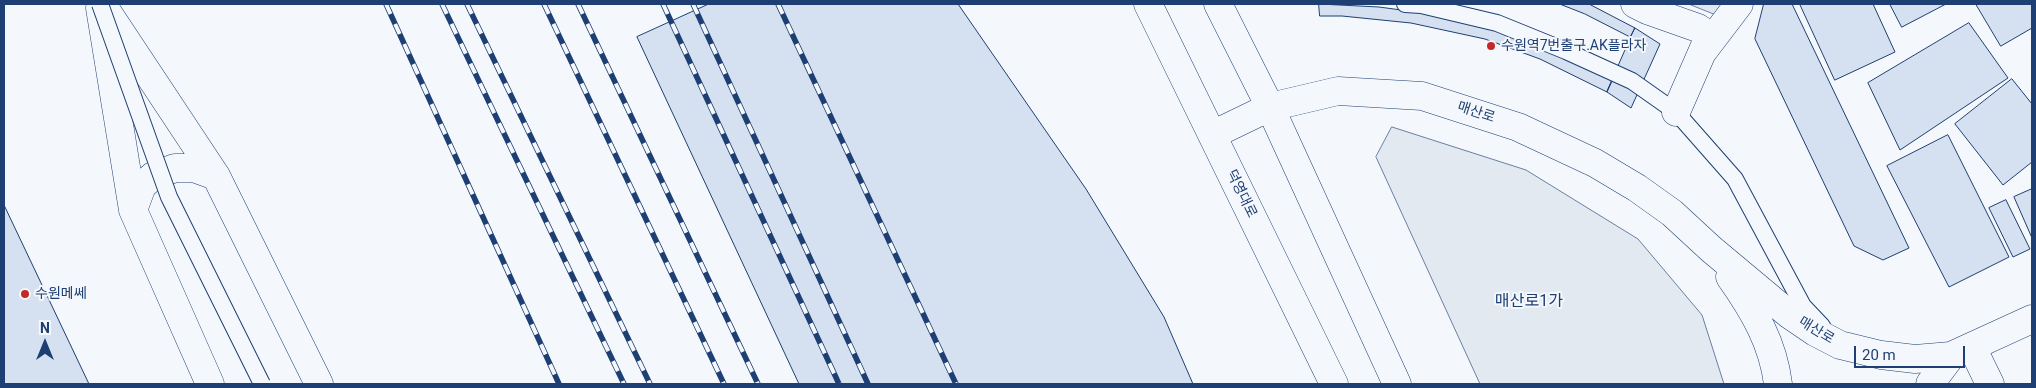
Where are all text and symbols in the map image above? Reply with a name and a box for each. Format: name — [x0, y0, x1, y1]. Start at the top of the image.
place label: 수원역7번출구.AK플라자 — [1501, 38, 1646, 54]
marker: 수원역7번출구.AK플라자 — [1485, 40, 1497, 52]
street label: 매산로 — [1455, 99, 1497, 127]
street label: 덕영대로 — [1222, 167, 1260, 221]
place label: 수원메쎄 — [35, 286, 87, 302]
marker: 수원메쎄 — [19, 288, 31, 300]
district label: 매산로1가 — [1495, 292, 1563, 312]
street label: 매산로 — [1795, 314, 1837, 348]
north arrow — [20, 318, 70, 368]
text: N — [40, 320, 50, 336]
scale bar — [1856, 336, 1967, 368]
text: 20 m — [1862, 346, 1896, 364]

